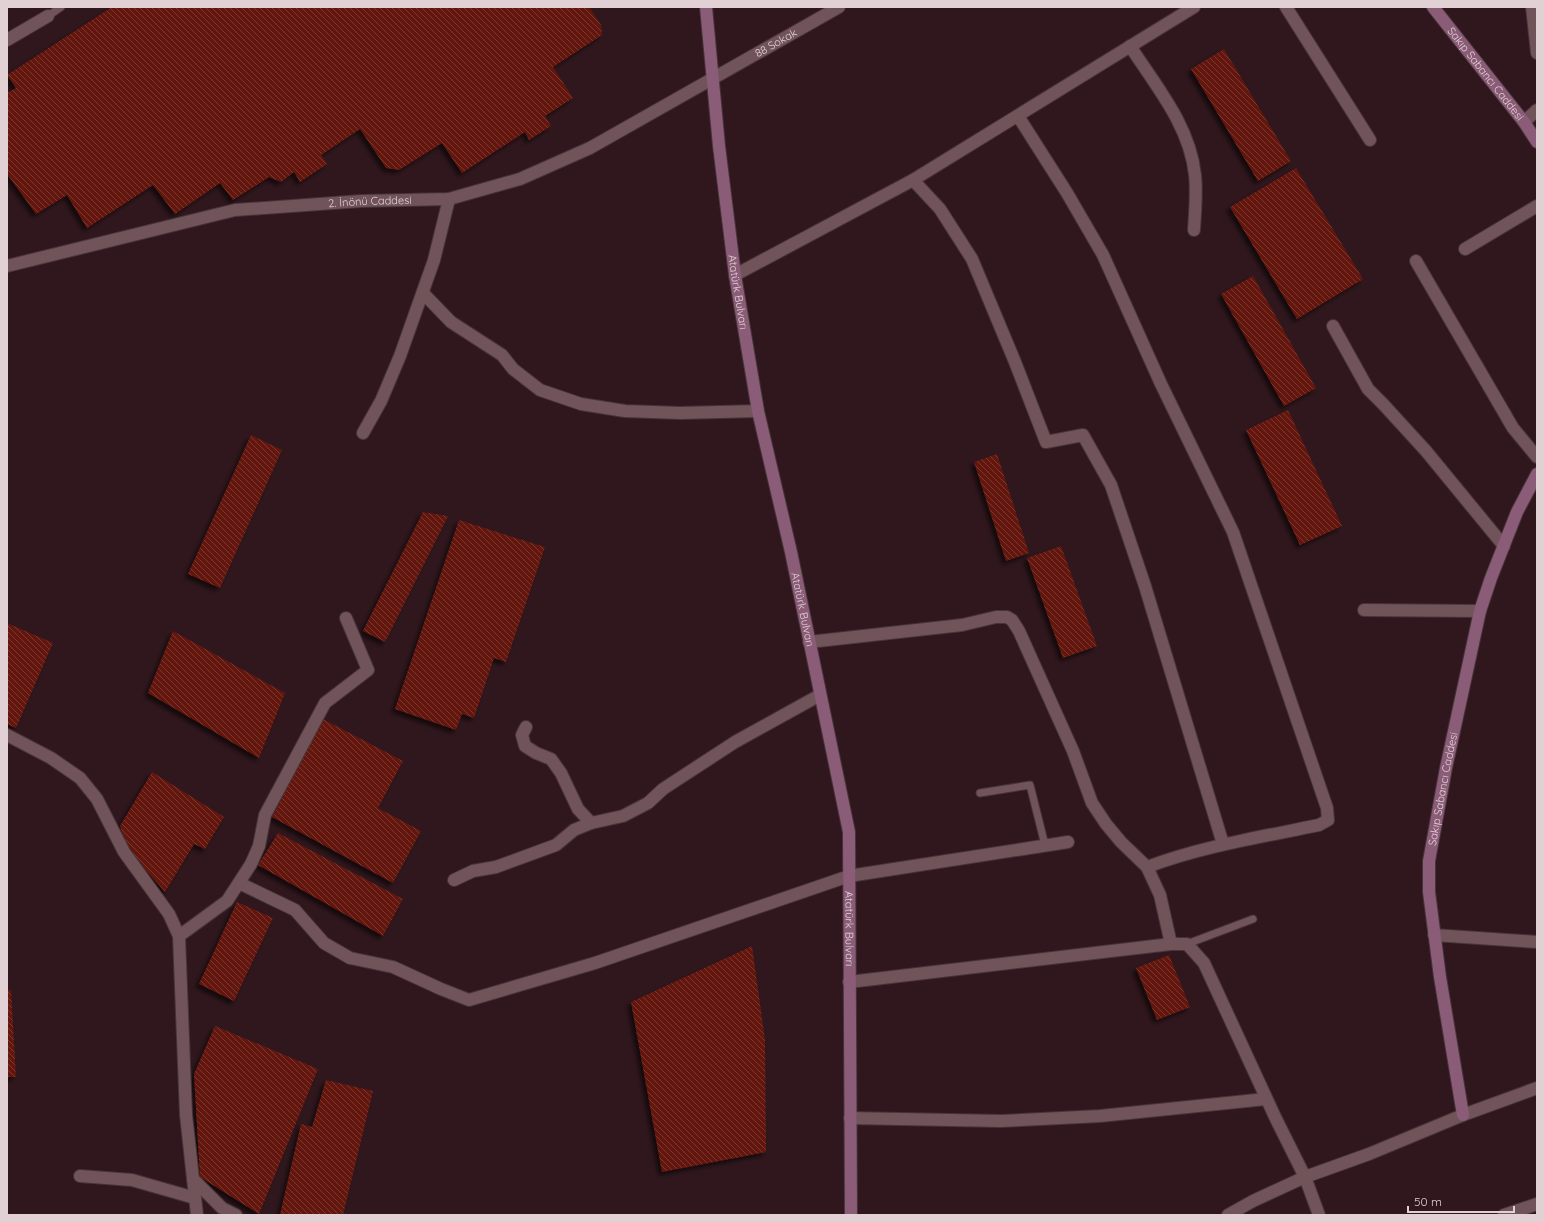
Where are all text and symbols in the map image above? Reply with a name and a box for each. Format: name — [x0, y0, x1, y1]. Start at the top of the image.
street label: Sakıp Sabancı Caddesi — [1444, 24, 1527, 123]
street label: 88 Sokak — [752, 25, 799, 60]
street label: 2. İnönü Caddesi — [328, 193, 412, 210]
street label: Atatürk Bulvarı — [726, 254, 751, 331]
street label: Atatürk Bulvarı — [788, 571, 817, 648]
street label: Sakıp Sabancı Caddesi — [1425, 731, 1461, 847]
street label: Atatürk Bulvarı — [842, 891, 857, 966]
scale bar — [1408, 1188, 1514, 1214]
text: 50 m — [1414, 1194, 1442, 1209]

